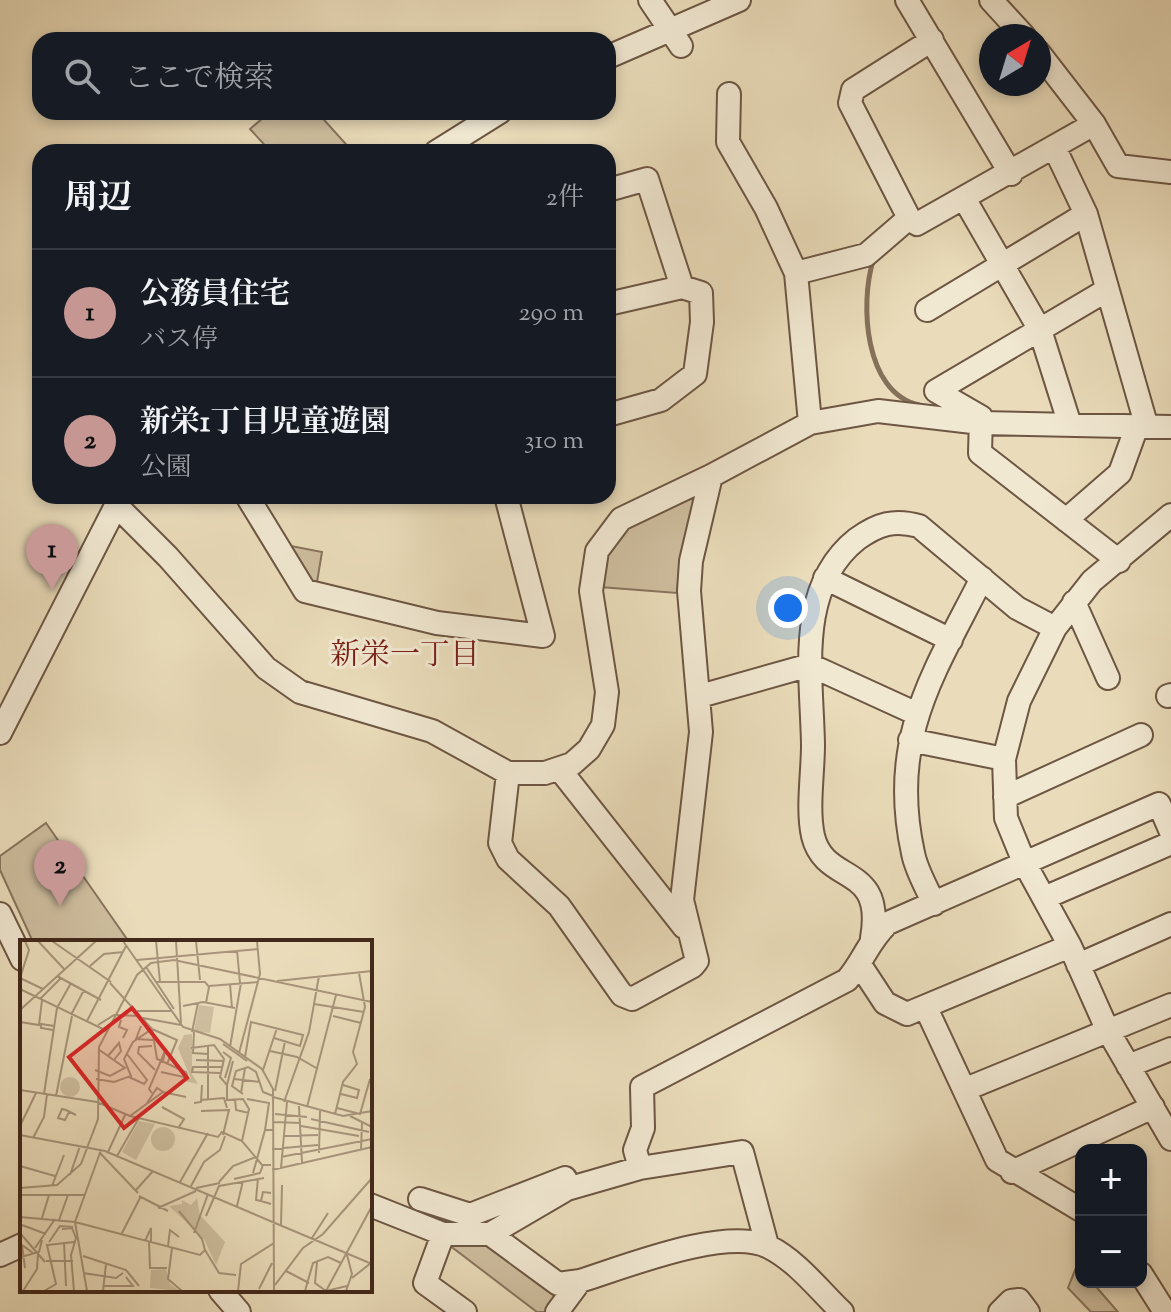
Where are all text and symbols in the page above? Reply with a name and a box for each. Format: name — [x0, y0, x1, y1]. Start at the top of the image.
north arrow — [979, 24, 1051, 96]
search box — [32, 32, 616, 120]
icon: search — [60, 54, 104, 98]
text: ここで検索 — [124, 58, 274, 101]
text: 周辺 — [64, 175, 132, 224]
text: 2件 — [546, 180, 584, 217]
text: 公務員住宅 — [140, 274, 290, 317]
text: 1 — [86, 295, 94, 332]
text: 290 m — [518, 295, 584, 332]
text: バス停 — [140, 322, 218, 359]
text: 新栄1丁目児童遊園 — [140, 402, 390, 445]
text: 2 — [84, 423, 96, 460]
text: 310 m — [524, 423, 584, 460]
text: 公園 — [140, 450, 192, 487]
pin: 1 — [26, 524, 78, 590]
your location — [768, 588, 808, 628]
district label: 新栄一丁目 — [330, 635, 480, 678]
pin: 2 — [34, 840, 86, 906]
inset map — [20, 940, 372, 1292]
map controls — [1075, 1144, 1147, 1288]
button: + — [1075, 1144, 1147, 1216]
button: − — [1075, 1216, 1147, 1288]

